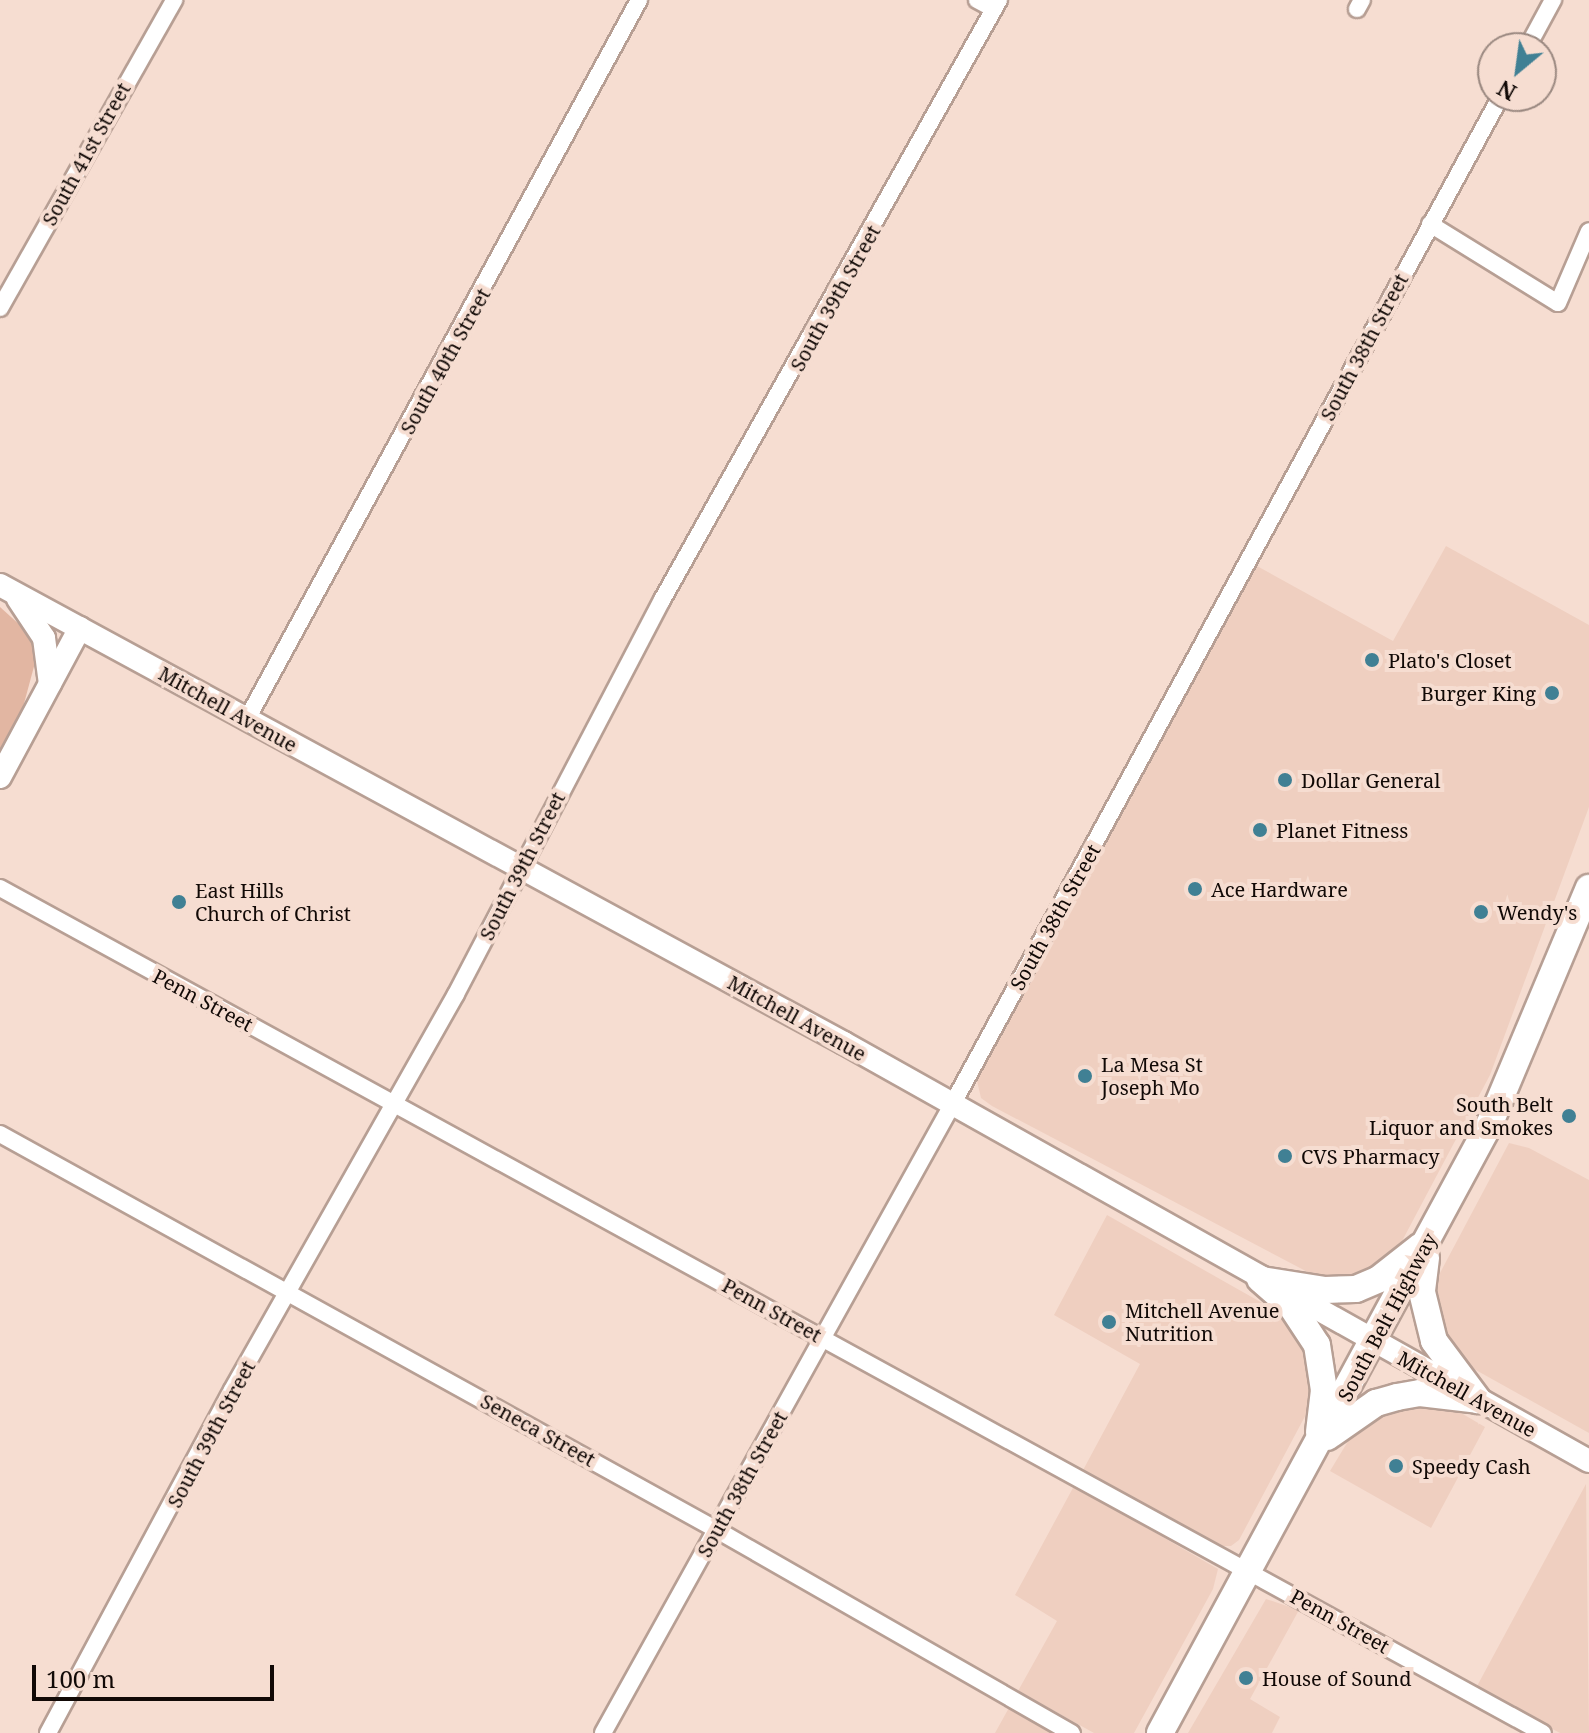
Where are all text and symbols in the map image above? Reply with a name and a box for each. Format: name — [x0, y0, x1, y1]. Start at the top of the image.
north arrow — [1477, 32, 1557, 112]
text: N — [1491, 74, 1521, 109]
street label: South 41st Street — [37, 78, 135, 230]
street label: South 39th Street — [785, 221, 885, 375]
street label: South 38th Street — [1315, 269, 1413, 425]
street label: South 40th Street — [395, 284, 495, 438]
place label: Plato's Closet — [1388, 648, 1512, 672]
marker: Plato's Closet — [1363, 651, 1381, 669]
street label: Mitchell Avenue — [155, 661, 301, 757]
place label: Burger King — [1421, 681, 1536, 705]
marker: Burger King — [1543, 684, 1561, 702]
place label: Dollar General — [1301, 768, 1440, 792]
marker: Dollar General — [1276, 771, 1294, 789]
street label: South 39th Street — [474, 788, 570, 944]
place label: Planet Fitness — [1276, 818, 1408, 842]
marker: Planet Fitness — [1251, 821, 1269, 839]
street label: South 38th Street — [1005, 840, 1105, 994]
place label: Ace Hardware — [1211, 877, 1348, 901]
place label: East Hills Church of Christ — [195, 878, 351, 925]
marker: Ace Hardware — [1186, 880, 1204, 898]
marker: East Hills Church of Christ — [170, 893, 188, 911]
place label: Wendy's — [1497, 900, 1577, 924]
marker: Wendy's — [1472, 903, 1490, 921]
street label: Penn Street — [149, 964, 257, 1036]
street label: Mitchell Avenue — [724, 970, 870, 1066]
place label: La Mesa St Joseph Mo — [1101, 1052, 1203, 1099]
marker: La Mesa St Joseph Mo — [1076, 1067, 1094, 1085]
place label: South Belt Liquor and Smokes — [1369, 1092, 1553, 1139]
marker: South Belt Liquor and Smokes — [1560, 1107, 1578, 1125]
place label: CVS Pharmacy — [1301, 1144, 1440, 1168]
marker: CVS Pharmacy — [1276, 1147, 1294, 1165]
street label: South Belt Highway — [1332, 1229, 1442, 1405]
street label: Penn Street — [718, 1273, 826, 1347]
place label: Mitchell Avenue Nutrition — [1125, 1298, 1280, 1345]
marker: Mitchell Avenue Nutrition — [1100, 1313, 1118, 1331]
street label: Mitchell Avenue — [1394, 1346, 1540, 1442]
street label: South 39th Street — [162, 1356, 260, 1512]
street label: Seneca Street — [477, 1389, 599, 1471]
street label: South 38th Street — [692, 1407, 792, 1561]
place label: Speedy Cash — [1412, 1454, 1531, 1478]
marker: Speedy Cash — [1387, 1457, 1405, 1475]
street label: Penn Street — [1286, 1584, 1394, 1658]
scale bar — [36, 1649, 278, 1699]
text: 100 m — [46, 1662, 115, 1695]
place label: House of Sound — [1262, 1666, 1411, 1690]
marker: House of Sound — [1237, 1669, 1255, 1687]

